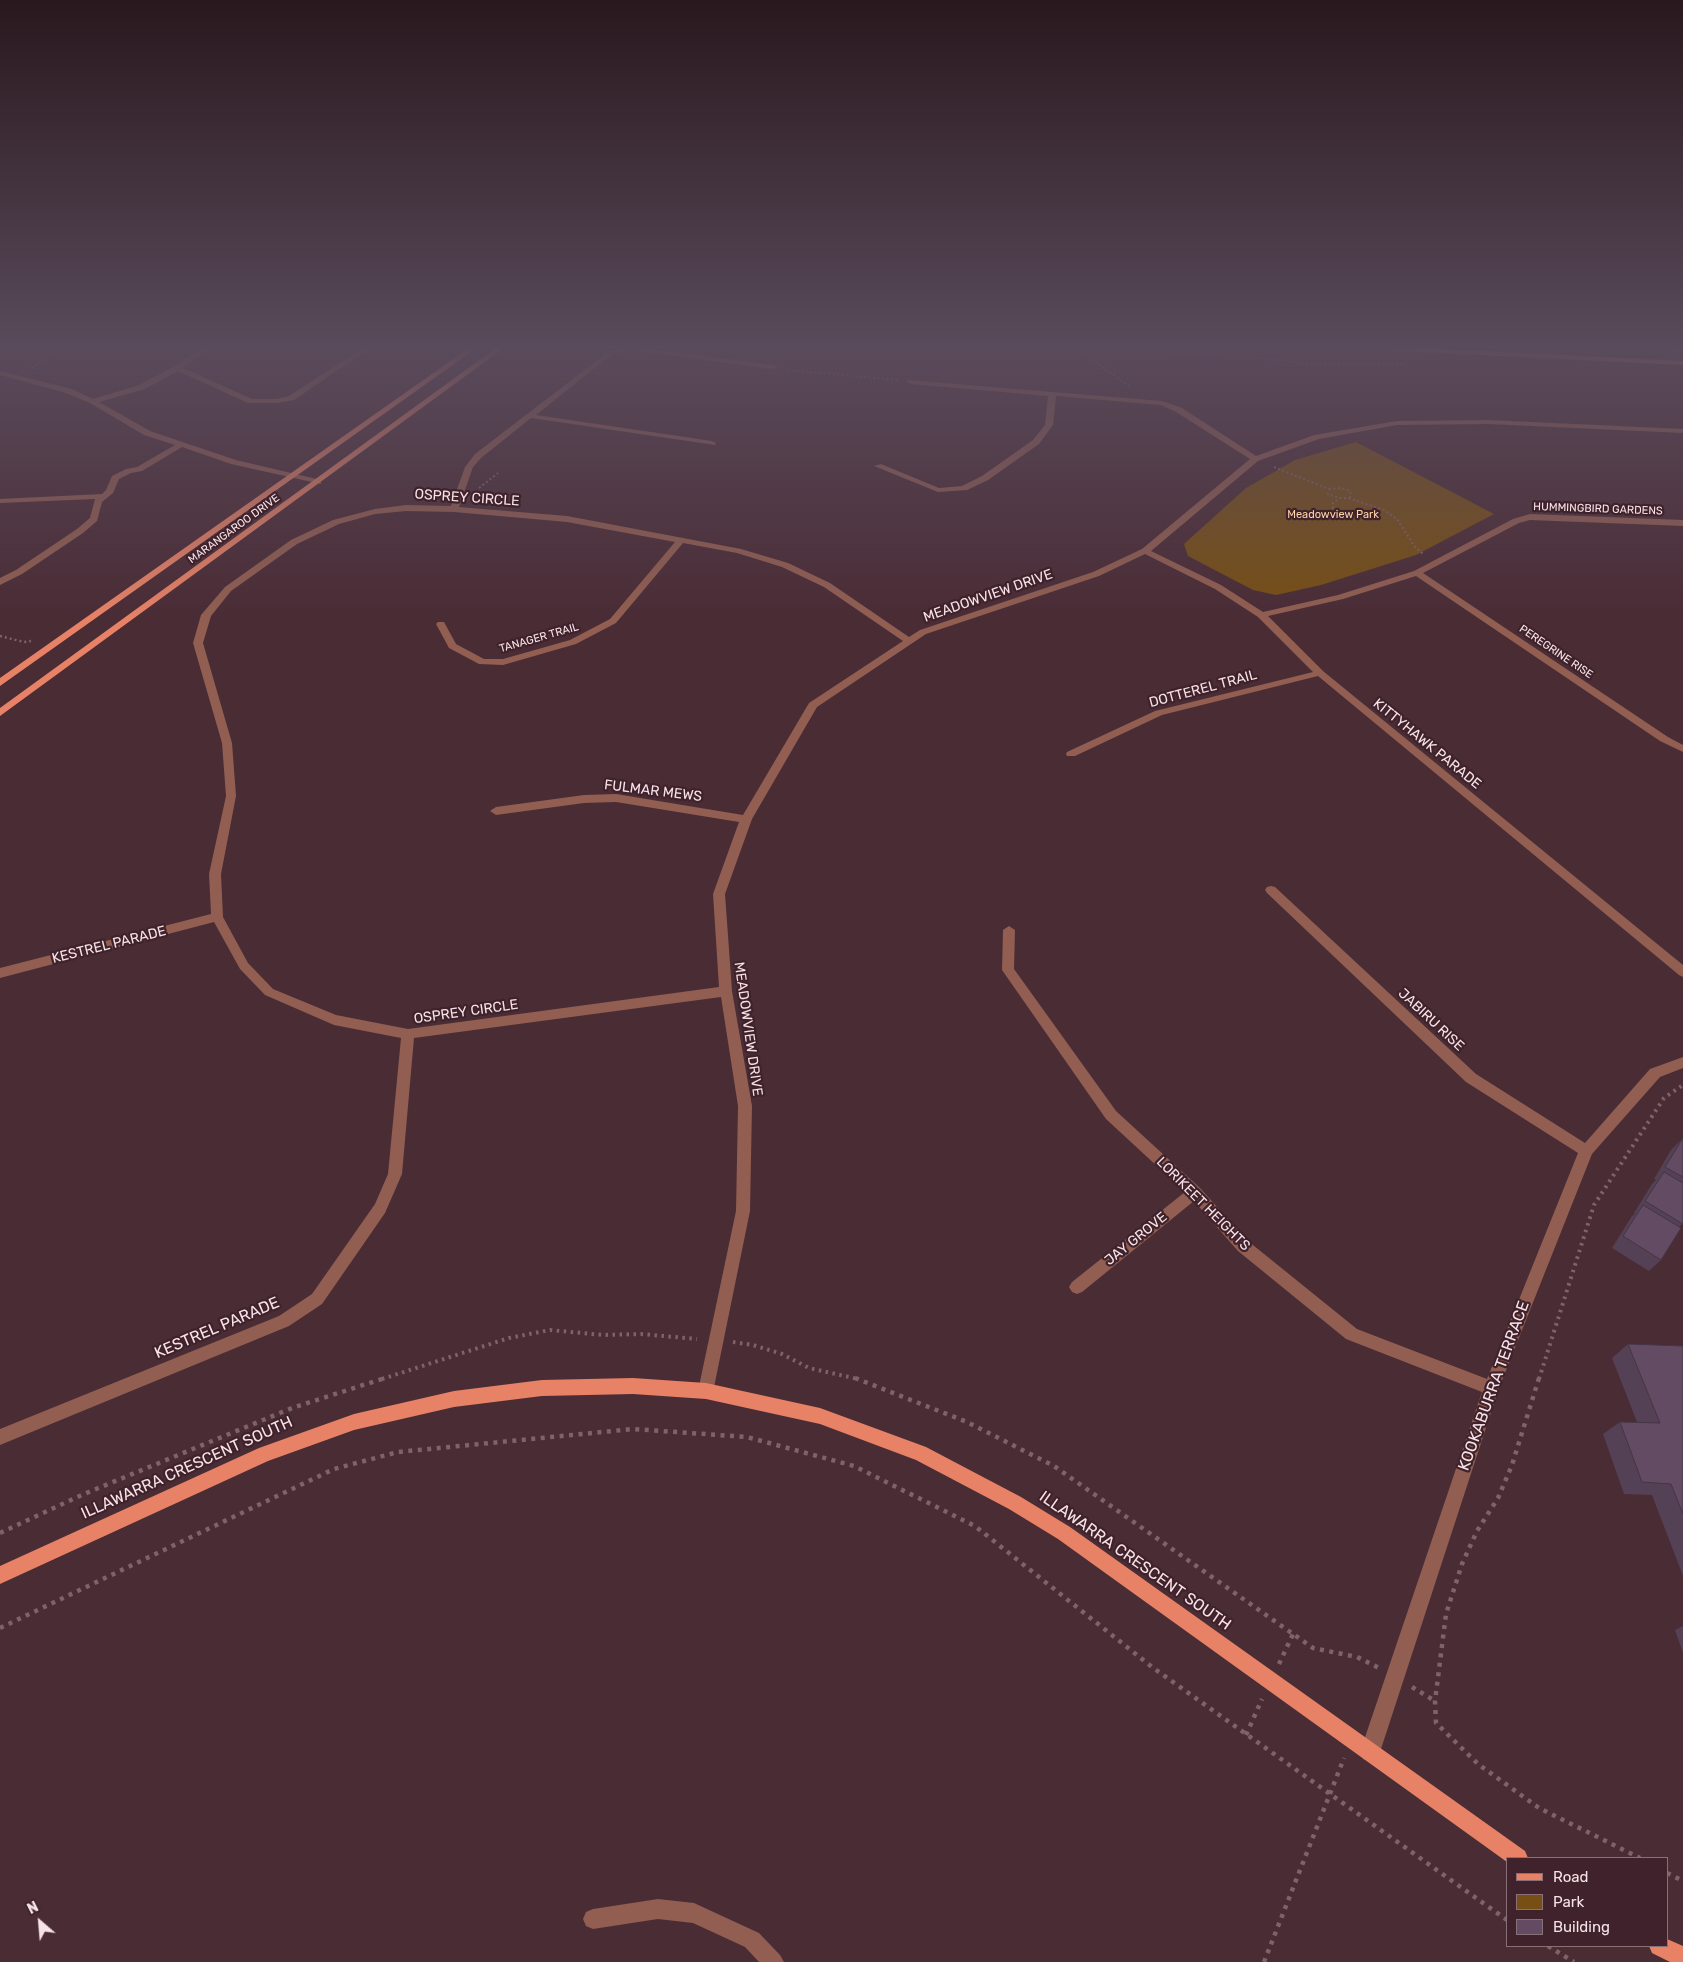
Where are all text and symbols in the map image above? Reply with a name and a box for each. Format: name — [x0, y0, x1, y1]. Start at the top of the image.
street label: OSPREY CIRCLE — [414, 486, 520, 510]
street label: MARANGAROO DRIVE — [186, 491, 282, 567]
street label: HUMMINGBIRD GARDENS — [1533, 500, 1663, 518]
park label: Meadowview Park — [1287, 508, 1379, 522]
street label: MEADOWVIEW DRIVE — [921, 566, 1055, 626]
street label: TANAGER TRAIL — [498, 620, 580, 656]
street label: PEREGRINE RISE — [1517, 622, 1595, 682]
street label: DOTTEREL TRAIL — [1147, 667, 1259, 711]
street label: KITTYHAWK PARADE — [1370, 695, 1484, 793]
street label: FULMAR MEWS — [603, 777, 703, 805]
street label: KESTREL PARADE — [50, 923, 168, 967]
street label: MEADOWVIEW DRIVE — [730, 961, 766, 1097]
street label: JABIRU RISE — [1395, 985, 1467, 1055]
street label: OSPREY CIRCLE — [413, 996, 519, 1028]
street label: LORIKEET HEIGHTS — [1153, 1154, 1253, 1254]
street label: JAY GROVE — [1102, 1209, 1170, 1269]
street label: KESTREL PARADE — [152, 1293, 282, 1363]
street label: KOOKABURRA TERRACE — [1454, 1298, 1534, 1474]
street label: ILLAWARRA CRESCENT SOUTH — [78, 1413, 296, 1523]
street label: ILLAWARRA CRESCENT SOUTH — [1035, 1487, 1235, 1635]
legend — [1506, 1857, 1668, 1947]
text: Road — [1553, 1868, 1589, 1886]
text: Park — [1553, 1893, 1584, 1911]
north arrow — [15, 1897, 65, 1947]
text: N — [25, 1898, 41, 1918]
text: Building — [1553, 1918, 1610, 1936]

